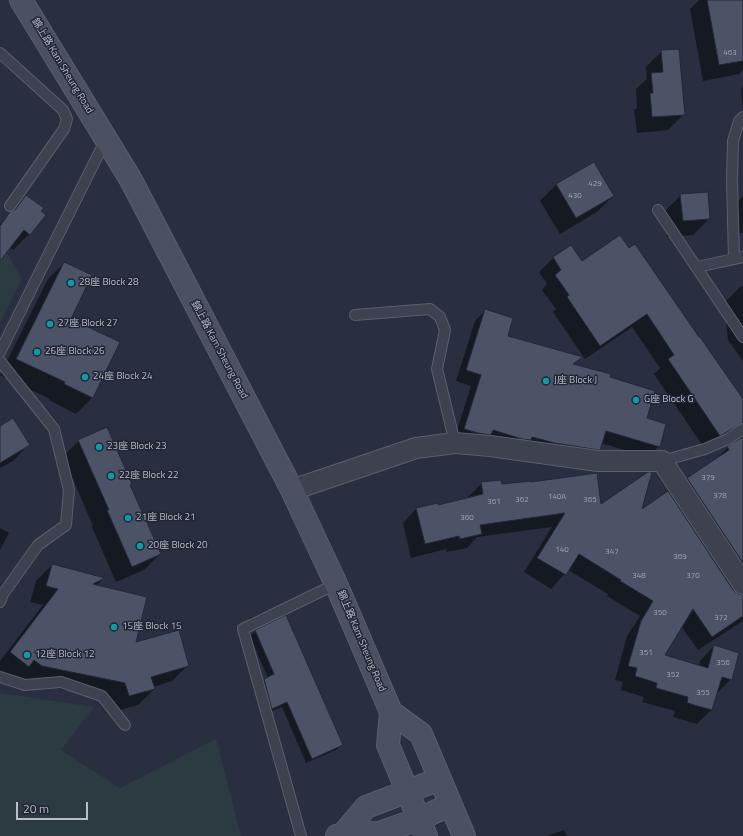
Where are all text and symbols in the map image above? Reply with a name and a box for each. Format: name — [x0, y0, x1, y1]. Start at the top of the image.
street label: 錦上路 Kam Sheung Road — [29, 16, 95, 116]
house number: 463 — [723, 48, 737, 58]
house number: 429 — [588, 179, 602, 189]
house number: 430 — [568, 191, 582, 201]
place label: 28座 Block 28 — [79, 277, 139, 289]
marker: 28座 Block 28 — [66, 278, 76, 288]
street label: 錦上路 Kam Sheung Road — [188, 299, 250, 401]
place label: 27座 Block 27 — [58, 318, 118, 330]
marker: 27座 Block 27 — [45, 319, 55, 329]
place label: 26座 Block 26 — [45, 346, 105, 358]
marker: 26座 Block 26 — [32, 347, 42, 357]
place label: 24座 Block 24 — [93, 371, 153, 383]
marker: 24座 Block 24 — [80, 372, 90, 382]
place label: J座 Block J — [554, 375, 597, 387]
marker: J座 Block J — [541, 376, 551, 386]
place label: G座 Block G — [644, 394, 694, 406]
marker: G座 Block G — [631, 395, 641, 405]
place label: 23座 Block 23 — [107, 441, 167, 453]
marker: 23座 Block 23 — [94, 442, 104, 452]
place label: 22座 Block 22 — [119, 470, 179, 482]
marker: 22座 Block 22 — [106, 471, 116, 481]
house number: 379 — [701, 473, 715, 483]
house number: 378 — [713, 491, 727, 501]
house number: 140A — [548, 492, 566, 502]
house number: 362 — [515, 495, 529, 505]
house number: 365 — [583, 495, 597, 505]
house number: 361 — [487, 497, 501, 507]
place label: 21座 Block 21 — [136, 512, 196, 524]
marker: 21座 Block 21 — [123, 513, 133, 523]
house number: 360 — [460, 513, 474, 523]
place label: 20座 Block 20 — [148, 540, 208, 552]
marker: 20座 Block 20 — [135, 541, 145, 551]
house number: 140 — [555, 545, 569, 555]
house number: 347 — [605, 547, 619, 557]
house number: 369 — [673, 552, 687, 562]
house number: 348 — [632, 571, 646, 581]
house number: 370 — [686, 571, 700, 581]
street label: 錦上路 Kam Sheung Road — [334, 589, 388, 693]
house number: 350 — [653, 608, 667, 618]
house number: 372 — [714, 613, 728, 623]
place label: 15座 Block 15 — [122, 621, 182, 633]
marker: 15座 Block 15 — [109, 622, 119, 632]
house number: 351 — [639, 648, 653, 658]
place label: 12座 Block 12 — [35, 649, 95, 661]
marker: 12座 Block 12 — [22, 650, 32, 660]
house number: 356 — [716, 658, 730, 668]
house number: 352 — [666, 670, 680, 680]
house number: 355 — [696, 688, 710, 698]
scale bar — [18, 794, 90, 820]
text: 20 m — [23, 799, 49, 818]

